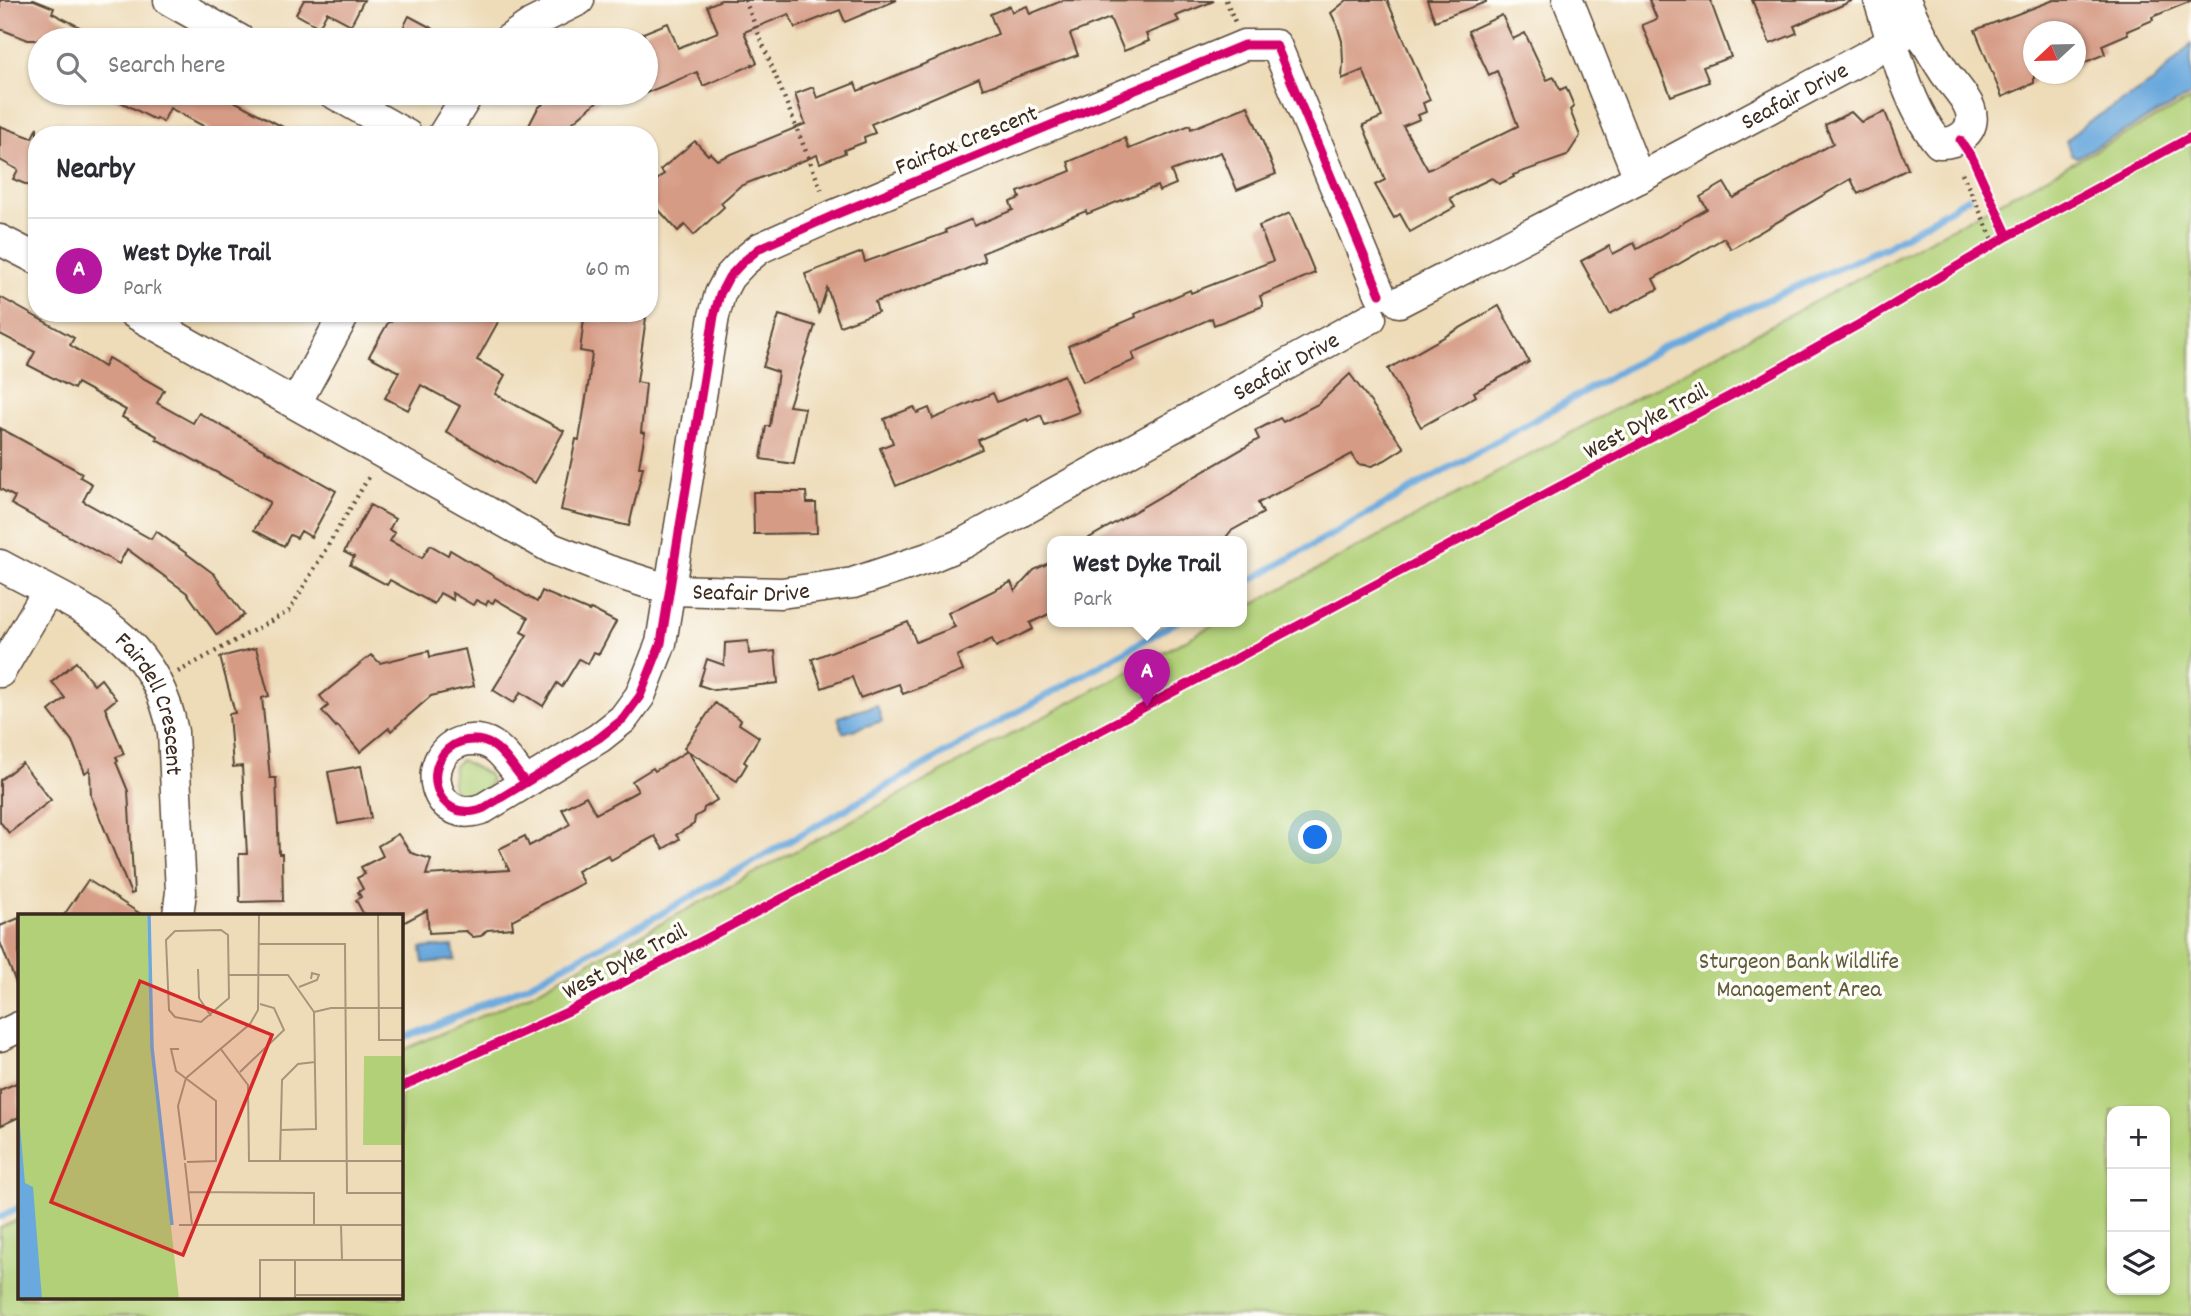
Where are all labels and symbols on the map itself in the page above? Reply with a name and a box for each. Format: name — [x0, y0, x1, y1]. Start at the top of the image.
north arrow — [2023, 21, 2086, 84]
street label: Seafair Drive — [1736, 55, 1855, 140]
street label: Fairfax Crescent — [891, 98, 1044, 186]
street label: Seafair Drive — [1227, 325, 1346, 411]
street label: West Dyke Trail — [1578, 375, 1715, 470]
street label: Seafair Drive — [692, 575, 812, 613]
street label: Fairdell Crescent — [106, 625, 189, 776]
pin: A — [1124, 649, 1170, 707]
your location — [1298, 820, 1332, 854]
inset map — [18, 914, 402, 1298]
street label: West Dyke Trail — [557, 915, 694, 1010]
park label: Sturgeon Bank Wildlife Management Area — [1699, 946, 1899, 1008]

